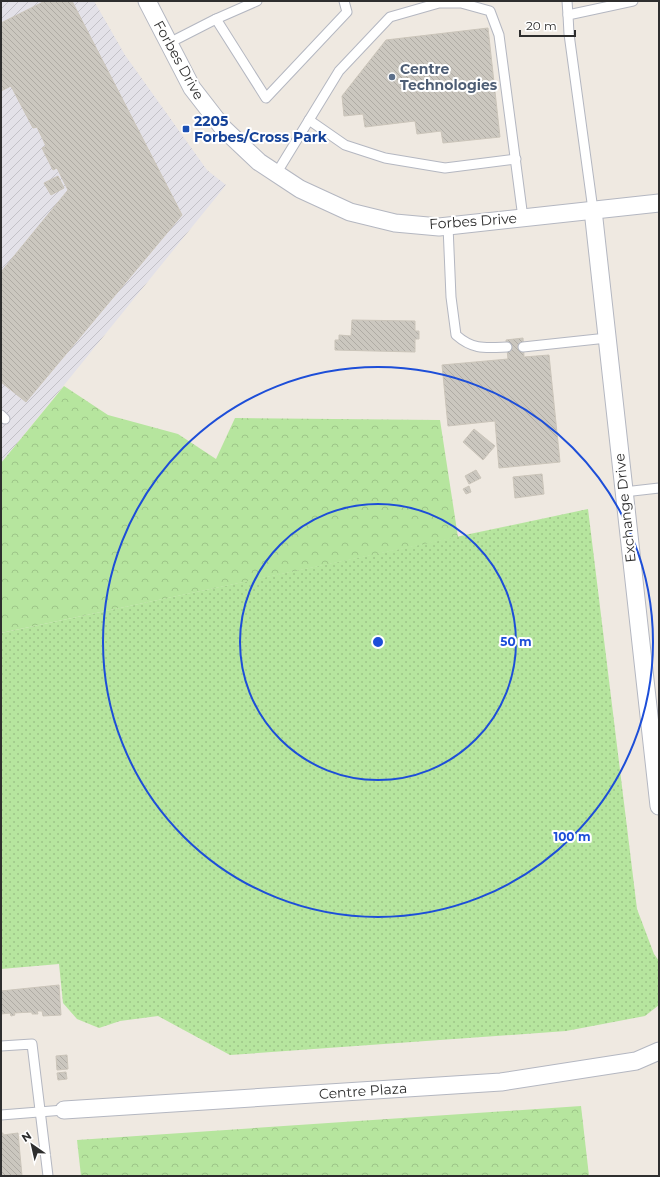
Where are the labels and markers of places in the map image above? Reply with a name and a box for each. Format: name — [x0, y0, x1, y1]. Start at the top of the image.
place label: Centre Technologies — [400, 60, 498, 94]
marker: Centre Technologies — [387, 72, 397, 82]
place label: 2205 Forbes/Cross Park — [194, 112, 328, 146]
marker: 2205 Forbes/Cross Park — [181, 124, 191, 134]
centre of rings — [371, 635, 385, 649]

